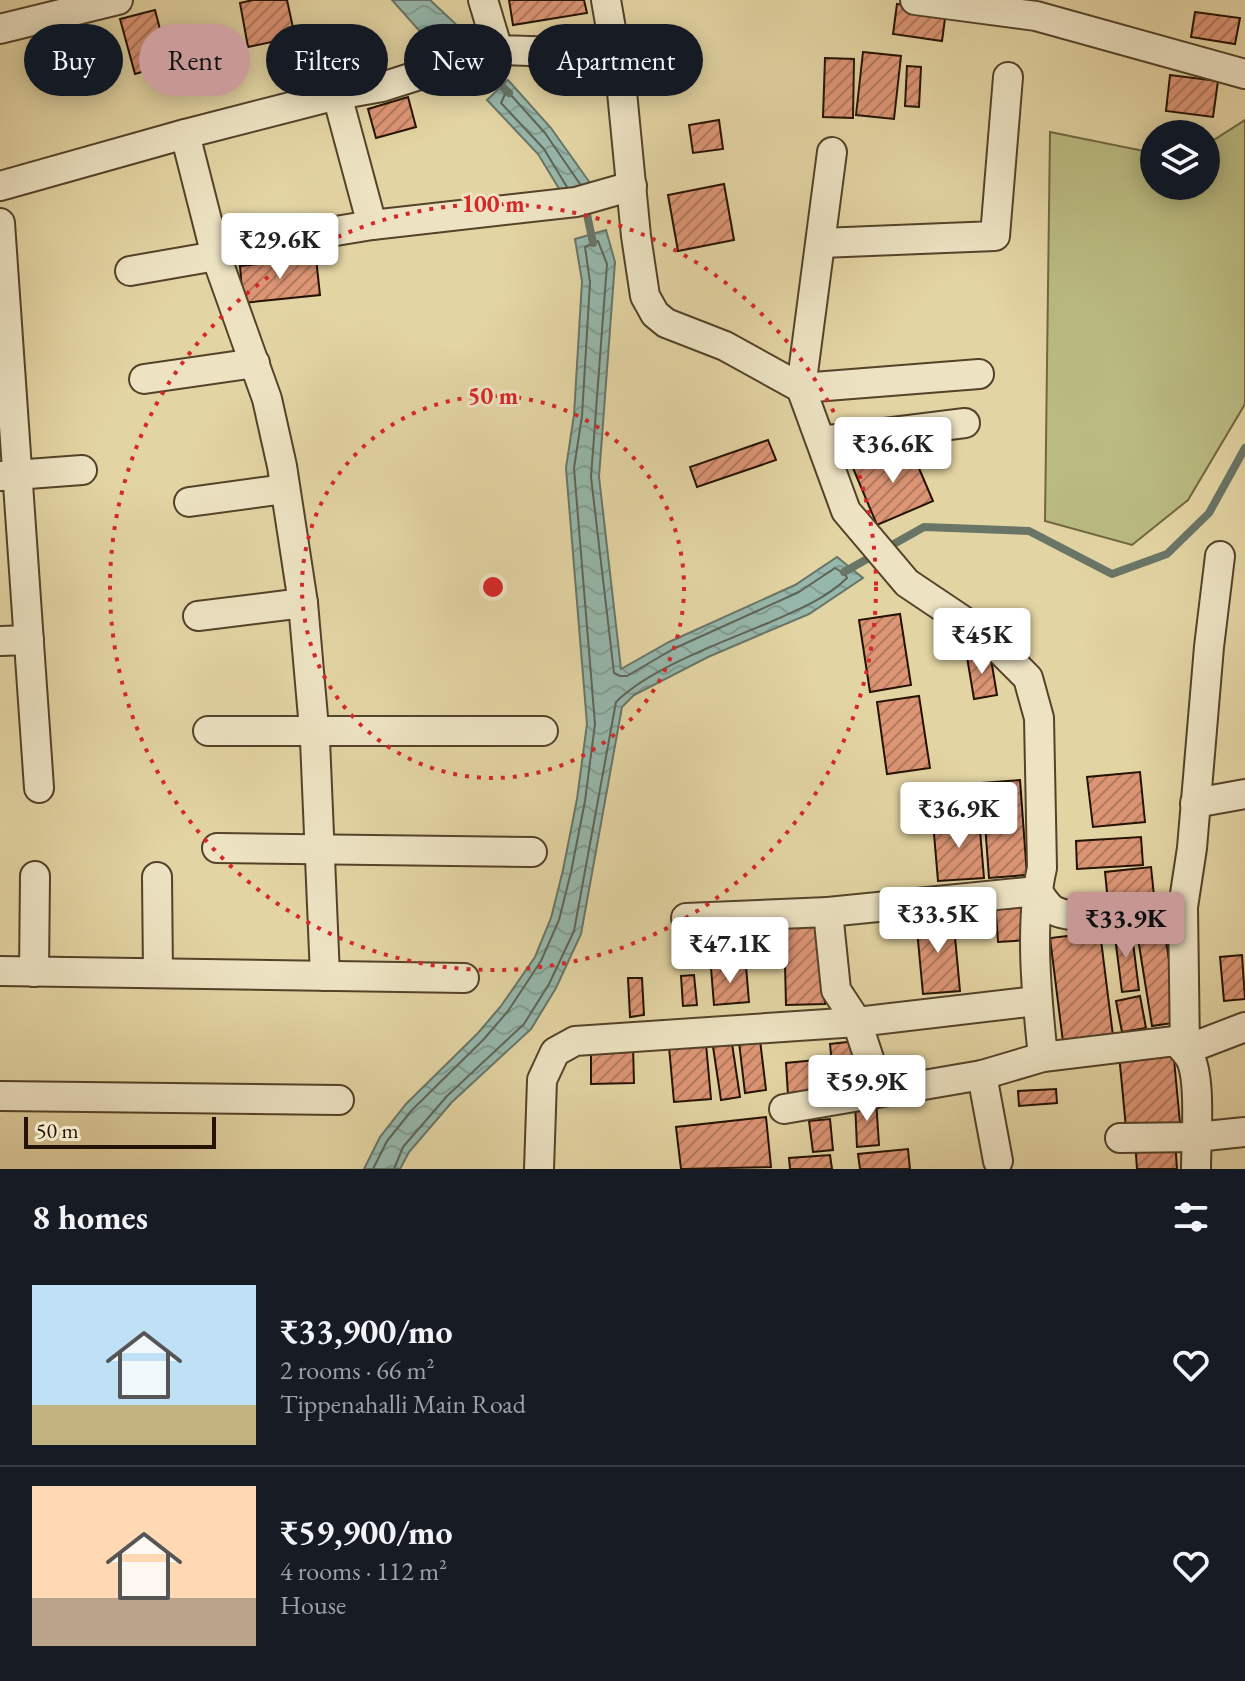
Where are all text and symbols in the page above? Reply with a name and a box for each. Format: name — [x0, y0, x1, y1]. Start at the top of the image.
chip: Buy — [24, 24, 123, 96]
chip: Rent — [139, 24, 250, 96]
chip: Filters — [266, 24, 388, 96]
chip: New — [404, 24, 512, 96]
chip: Apartment — [528, 24, 703, 96]
map controls — [1140, 120, 1220, 200]
button: layers — [1140, 120, 1220, 200]
text: 100 m — [461, 188, 525, 219]
pin: ₹29.6K — [215, 213, 345, 281]
text: ₹29.6K — [239, 222, 321, 256]
text: 50 m — [468, 380, 518, 411]
pin: ₹36.6K — [828, 417, 958, 485]
text: ₹36.6K — [852, 426, 934, 460]
centre of rings — [479, 573, 507, 601]
pin: ₹45K — [935, 608, 1029, 676]
text: ₹45K — [951, 617, 1013, 651]
pin: ₹36.9K — [894, 782, 1024, 850]
text: ₹36.9K — [918, 791, 1000, 825]
pin: ₹33.5K — [873, 887, 1003, 955]
pin: ₹33.9K — [1061, 892, 1191, 960]
text: ₹33.5K — [897, 896, 979, 930]
text: ₹33.9K — [1085, 901, 1167, 935]
pin: ₹47.1K — [665, 917, 795, 985]
text: ₹47.1K — [689, 926, 771, 960]
pin: ₹59.9K — [802, 1055, 932, 1123]
text: ₹59.9K — [826, 1064, 908, 1098]
scale bar — [24, 1113, 216, 1149]
text: 50 m — [36, 1116, 79, 1145]
text: 8 homes — [32, 1195, 148, 1239]
icon: filters — [1169, 1195, 1213, 1239]
text: ₹33,900/mo — [280, 1309, 453, 1353]
icon: home — [96, 1317, 192, 1413]
icon: heart — [1169, 1343, 1213, 1387]
text: 2 rooms · 66 m² — [280, 1353, 435, 1387]
text: Tippenahalli Main Road — [280, 1387, 526, 1421]
text: ₹59,900/mo — [280, 1510, 453, 1554]
icon: home — [96, 1518, 192, 1614]
icon: heart — [1169, 1544, 1213, 1588]
text: 4 rooms · 112 m² — [280, 1554, 447, 1588]
text: House — [280, 1588, 346, 1622]

